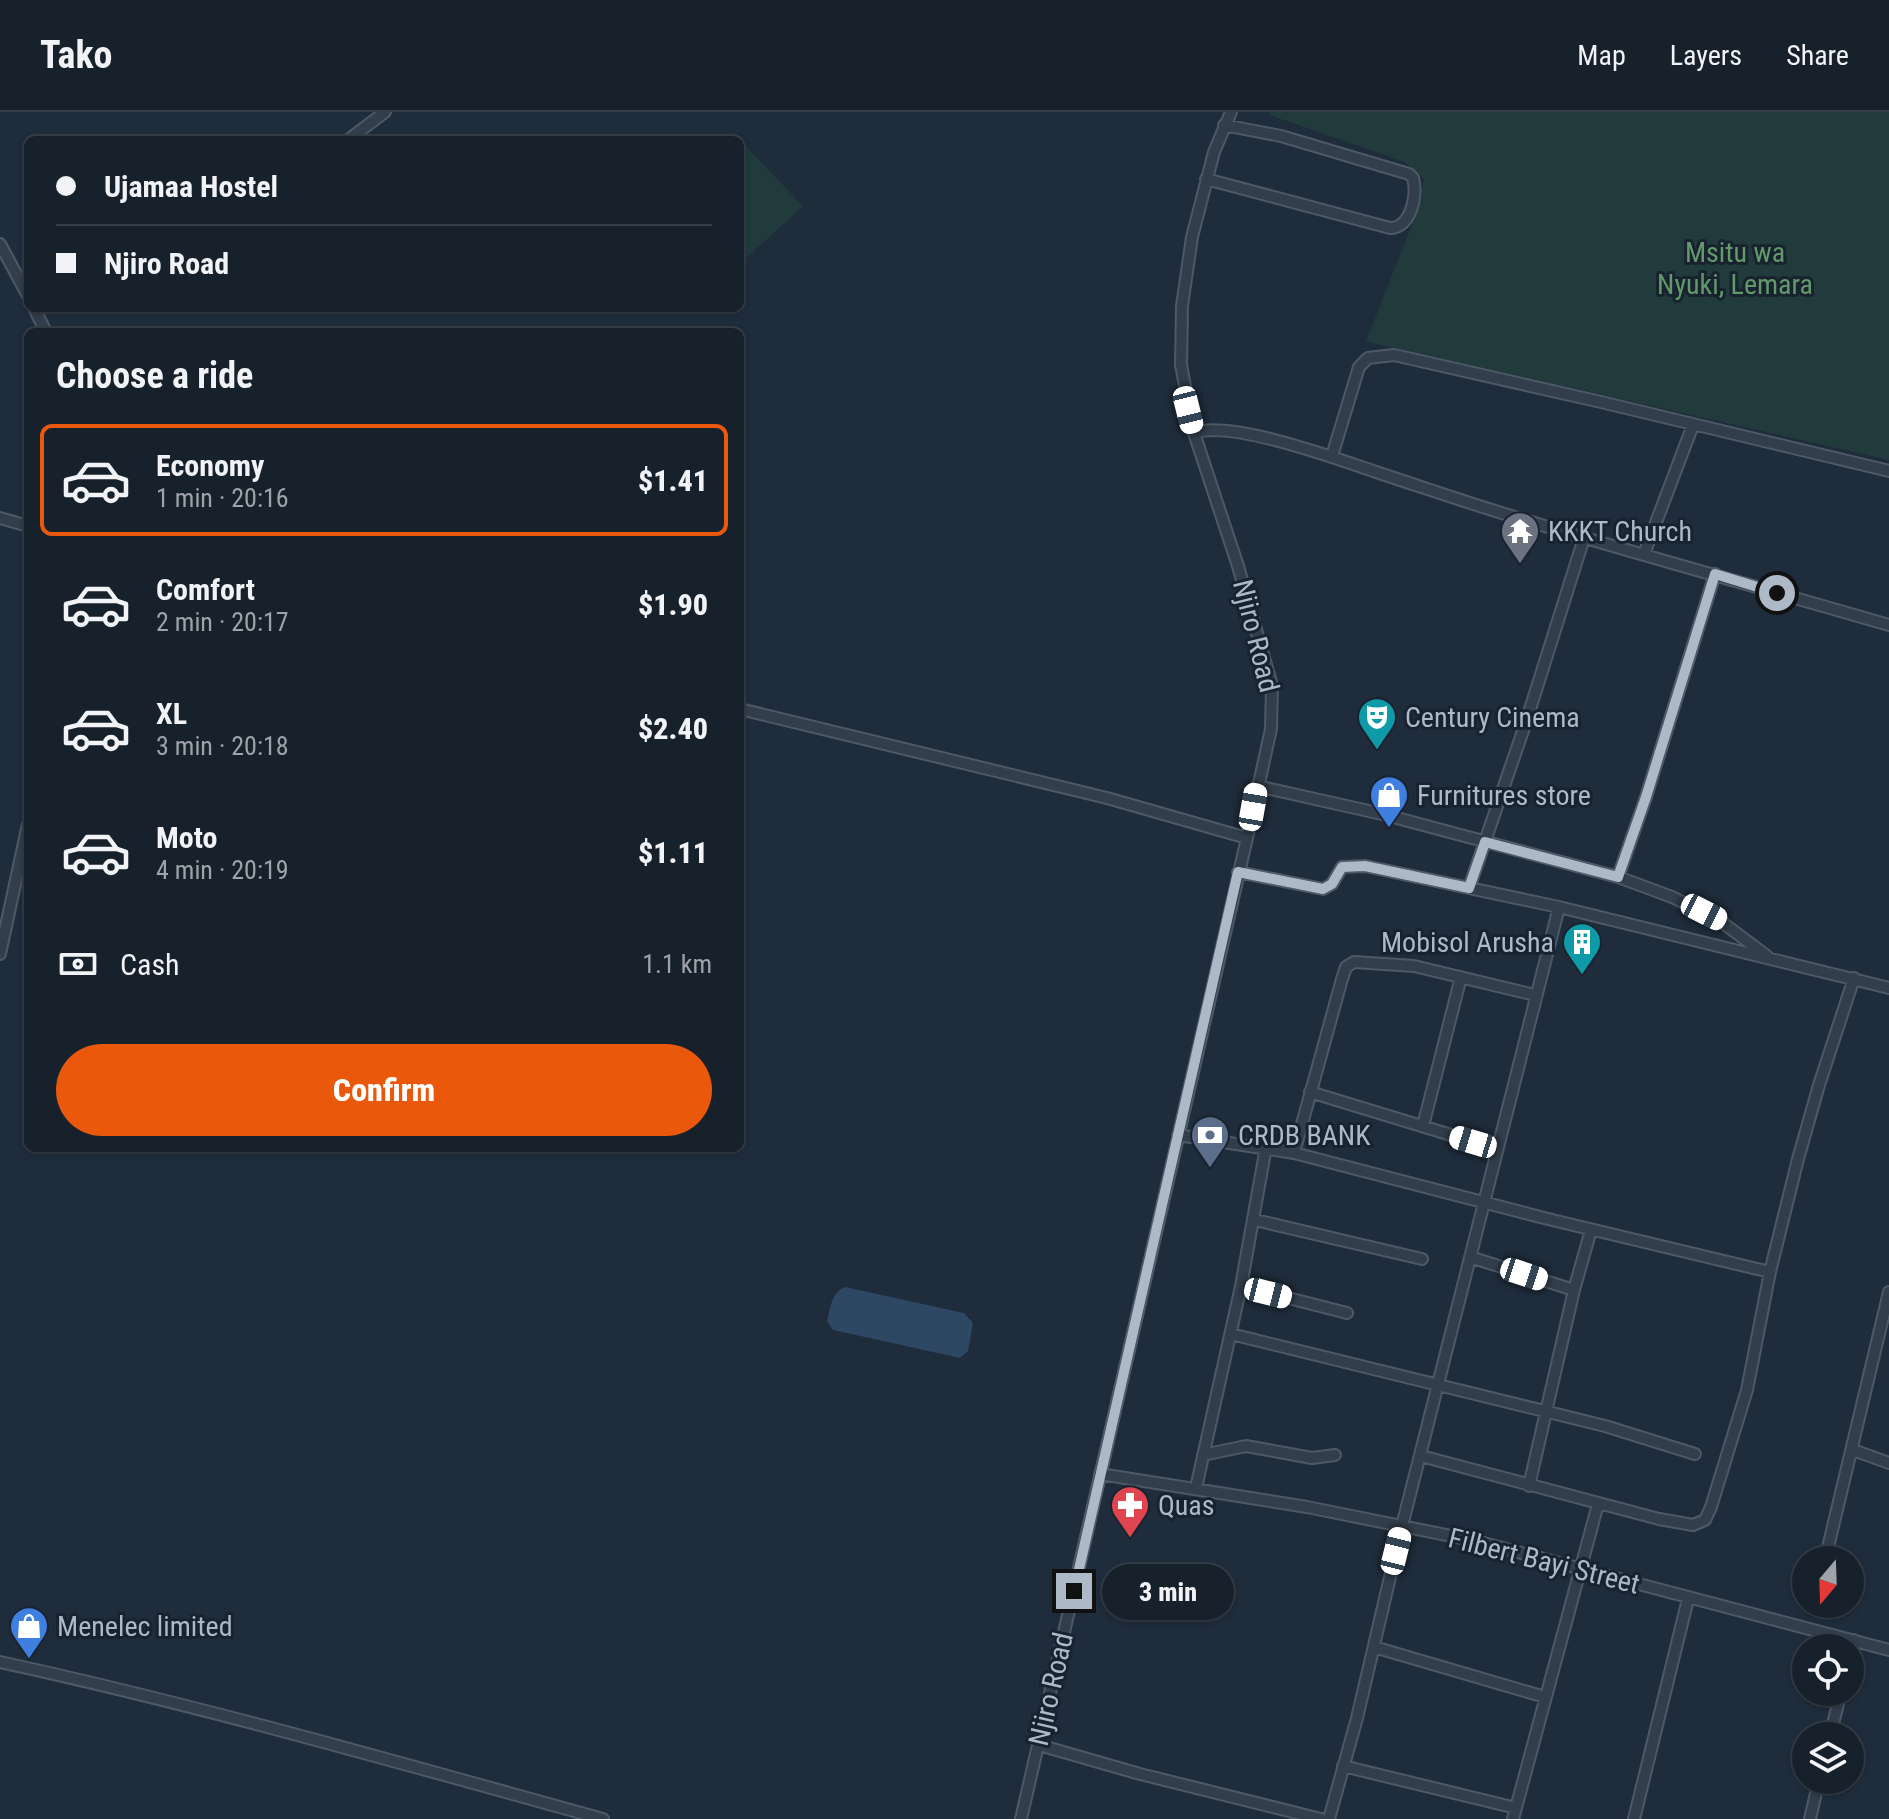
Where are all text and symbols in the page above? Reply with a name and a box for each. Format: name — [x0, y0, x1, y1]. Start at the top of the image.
text: Tako — [40, 33, 113, 77]
text: Map — [1577, 39, 1626, 72]
text: Layers — [1670, 39, 1742, 72]
text: Share — [1786, 39, 1849, 72]
text: Ujamaa Hostel — [104, 169, 278, 204]
park label: Msitu wa Nyuki, Lemara — [1657, 236, 1813, 301]
text: Njiro Road — [104, 246, 229, 281]
text: Choose a ride — [56, 355, 253, 397]
car — [1171, 384, 1205, 436]
icon: car — [60, 444, 132, 516]
text: Economy — [156, 448, 264, 483]
text: $1.41 — [638, 463, 708, 498]
text: 1 min · 20:16 — [156, 483, 289, 513]
temple icon: KKKT Church — [1499, 510, 1541, 565]
place label: KKKT Church — [1548, 515, 1692, 548]
icon: car — [60, 568, 132, 640]
text: Comfort — [156, 572, 255, 607]
route start — [1759, 575, 1795, 611]
street label: Njiro Road — [1226, 576, 1286, 696]
text: $1.90 — [638, 587, 708, 622]
text: 2 min · 20:17 — [156, 607, 289, 637]
icon: car — [60, 692, 132, 764]
text: XL — [156, 696, 187, 731]
theatre icon: Century Cinema — [1356, 696, 1398, 751]
place label: Century Cinema — [1405, 701, 1580, 734]
text: $2.40 — [638, 711, 708, 746]
text: 3 min · 20:18 — [156, 731, 289, 761]
shop icon: Furnitures store — [1368, 774, 1410, 829]
place label: Furnitures store — [1417, 779, 1591, 812]
car — [1237, 781, 1269, 833]
icon: car — [60, 816, 132, 888]
text: Moto — [156, 820, 217, 855]
text: $1.11 — [638, 835, 708, 870]
text: 4 min · 20:19 — [156, 855, 289, 885]
car — [1677, 890, 1731, 934]
building icon: Mobisol Arusha — [1561, 921, 1603, 976]
place label: Mobisol Arusha — [1381, 926, 1554, 959]
icon: cash — [56, 942, 100, 986]
text: Cash — [120, 947, 180, 982]
text: 1.1 km — [642, 949, 712, 979]
button: Confirm — [56, 1044, 712, 1136]
bank icon: CRDB BANK — [1189, 1114, 1231, 1169]
place label: CRDB BANK — [1238, 1119, 1371, 1152]
car — [1447, 1124, 1499, 1160]
car — [1497, 1255, 1551, 1293]
car — [1242, 1276, 1294, 1310]
pharmacy icon: Quas — [1109, 1484, 1151, 1539]
place label: Quas — [1158, 1489, 1215, 1522]
street label: Filbert Bayi Street — [1445, 1521, 1643, 1601]
car — [1379, 1525, 1413, 1577]
north arrow — [1792, 1546, 1864, 1618]
map controls — [1792, 1546, 1864, 1794]
callout: 3 min — [1102, 1563, 1234, 1619]
route end — [1056, 1573, 1092, 1609]
text: 3 min — [1139, 1577, 1197, 1607]
shop icon: Menelec limited — [8, 1605, 50, 1660]
place label: Menelec limited — [57, 1610, 233, 1643]
street label: Njiro Road — [1022, 1629, 1080, 1749]
button: locate — [1792, 1634, 1864, 1706]
button: layers — [1792, 1722, 1864, 1794]

